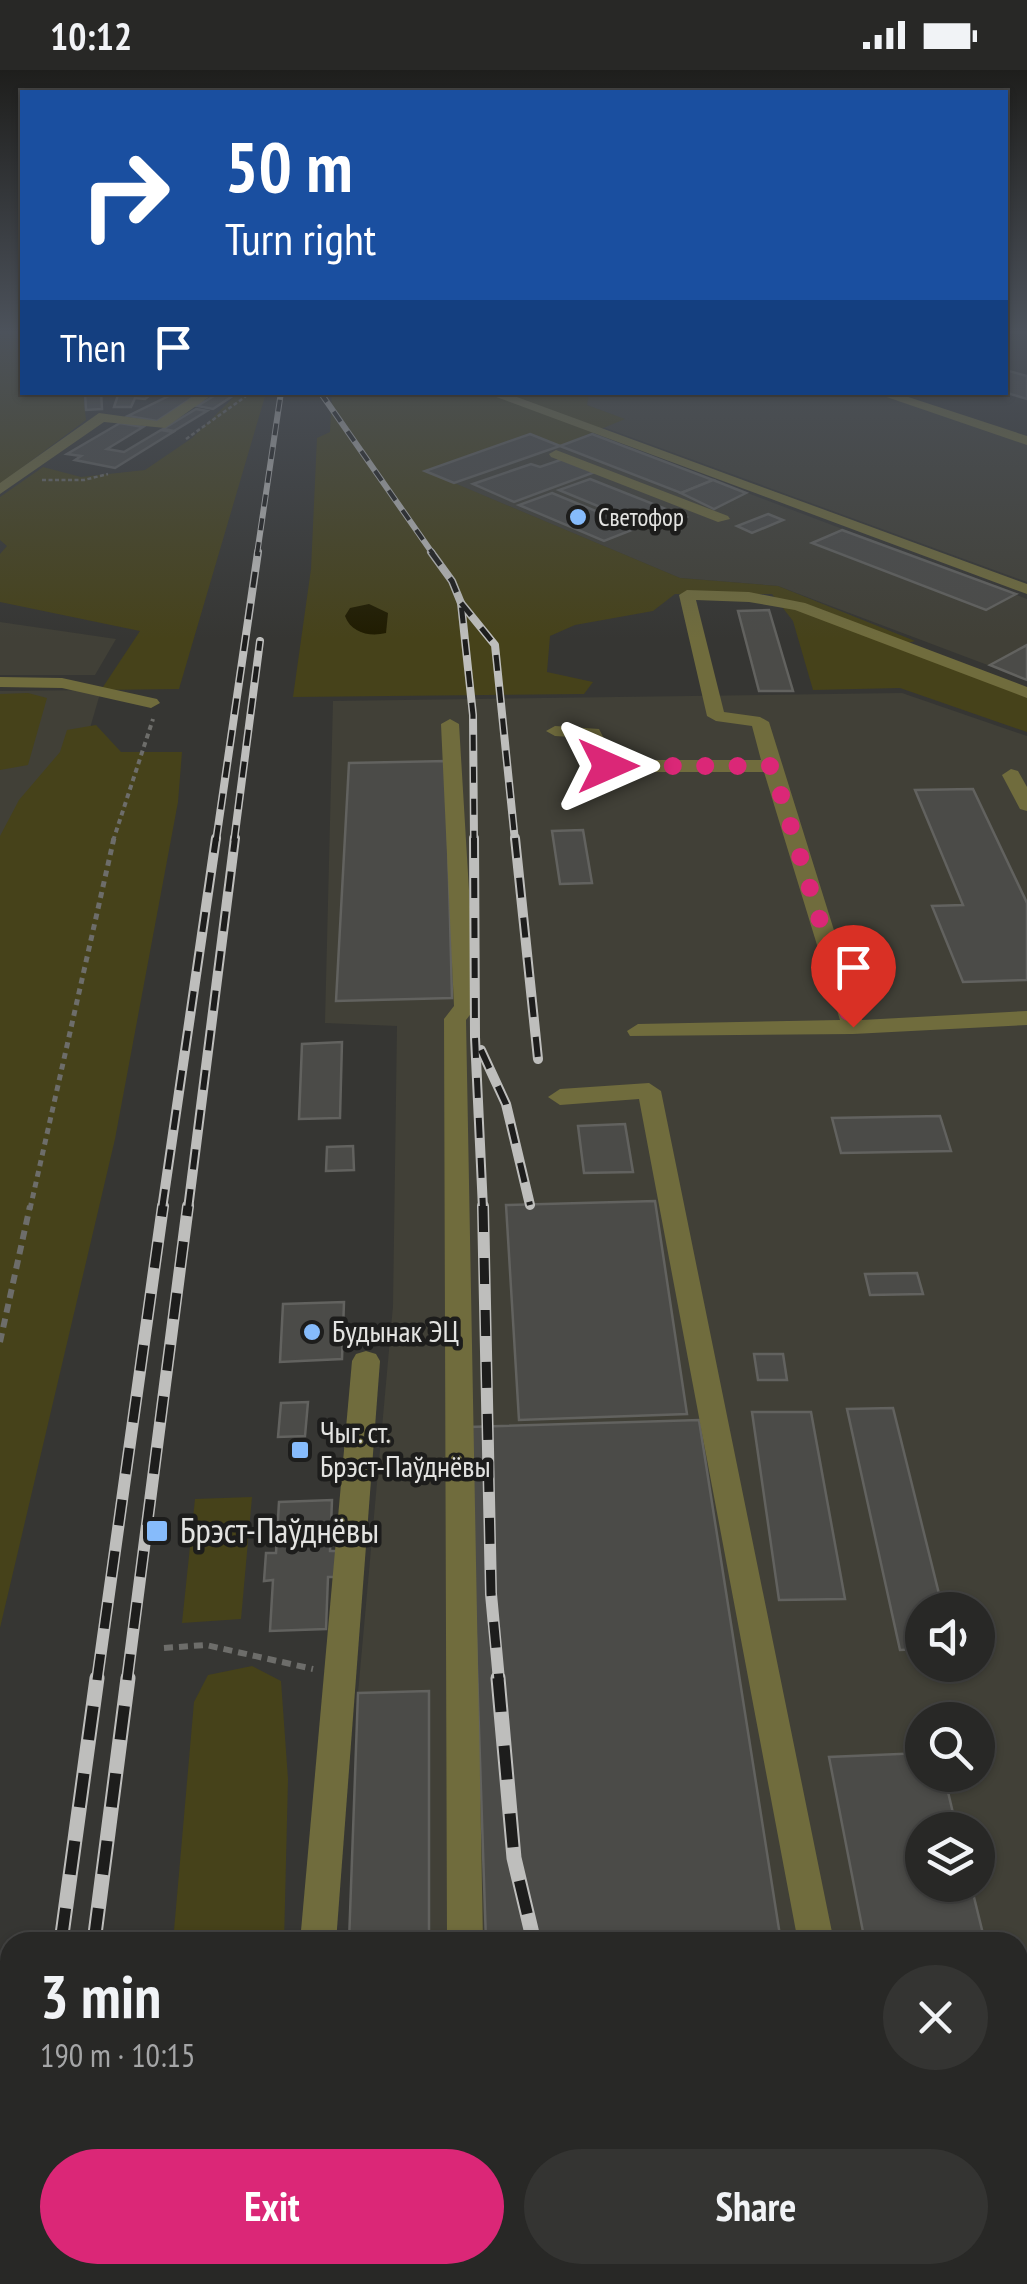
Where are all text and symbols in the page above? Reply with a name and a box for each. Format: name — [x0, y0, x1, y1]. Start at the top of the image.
text: 10:12 — [50, 11, 132, 60]
text: 50 m — [225, 121, 353, 211]
icon: right — [60, 130, 190, 260]
text: Turn right — [225, 209, 376, 267]
icon: arrive — [146, 320, 201, 375]
text: Then — [60, 323, 126, 372]
place label: Светофор — [598, 501, 684, 533]
marker: Светофор — [567, 506, 589, 528]
position arrow — [556, 714, 660, 818]
pin — [811, 925, 896, 1028]
icon: arrive — [826, 940, 881, 995]
place label: Будынак ЭЦ — [332, 1311, 459, 1350]
marker: Будынак ЭЦ — [301, 1321, 323, 1343]
place label: Чыг. ст. Брэст-Паўднёвы — [320, 1412, 491, 1485]
marker: Чыг. ст. Брэст-Паўднёвы — [289, 1439, 311, 1461]
place label: Брэст-Паўднёвы — [180, 1507, 379, 1553]
marker: Брэст-Паўднёвы — [144, 1518, 170, 1544]
map controls — [905, 1592, 995, 1902]
button: sound — [905, 1592, 995, 1682]
button: search — [905, 1702, 995, 1792]
button: layers — [905, 1812, 995, 1902]
text: 3 min — [40, 1957, 161, 2035]
button: close — [883, 1965, 988, 2070]
text: 190 m · 10:15 — [40, 2034, 195, 2076]
button: Exit — [40, 2149, 504, 2264]
button: Share — [524, 2149, 988, 2264]

